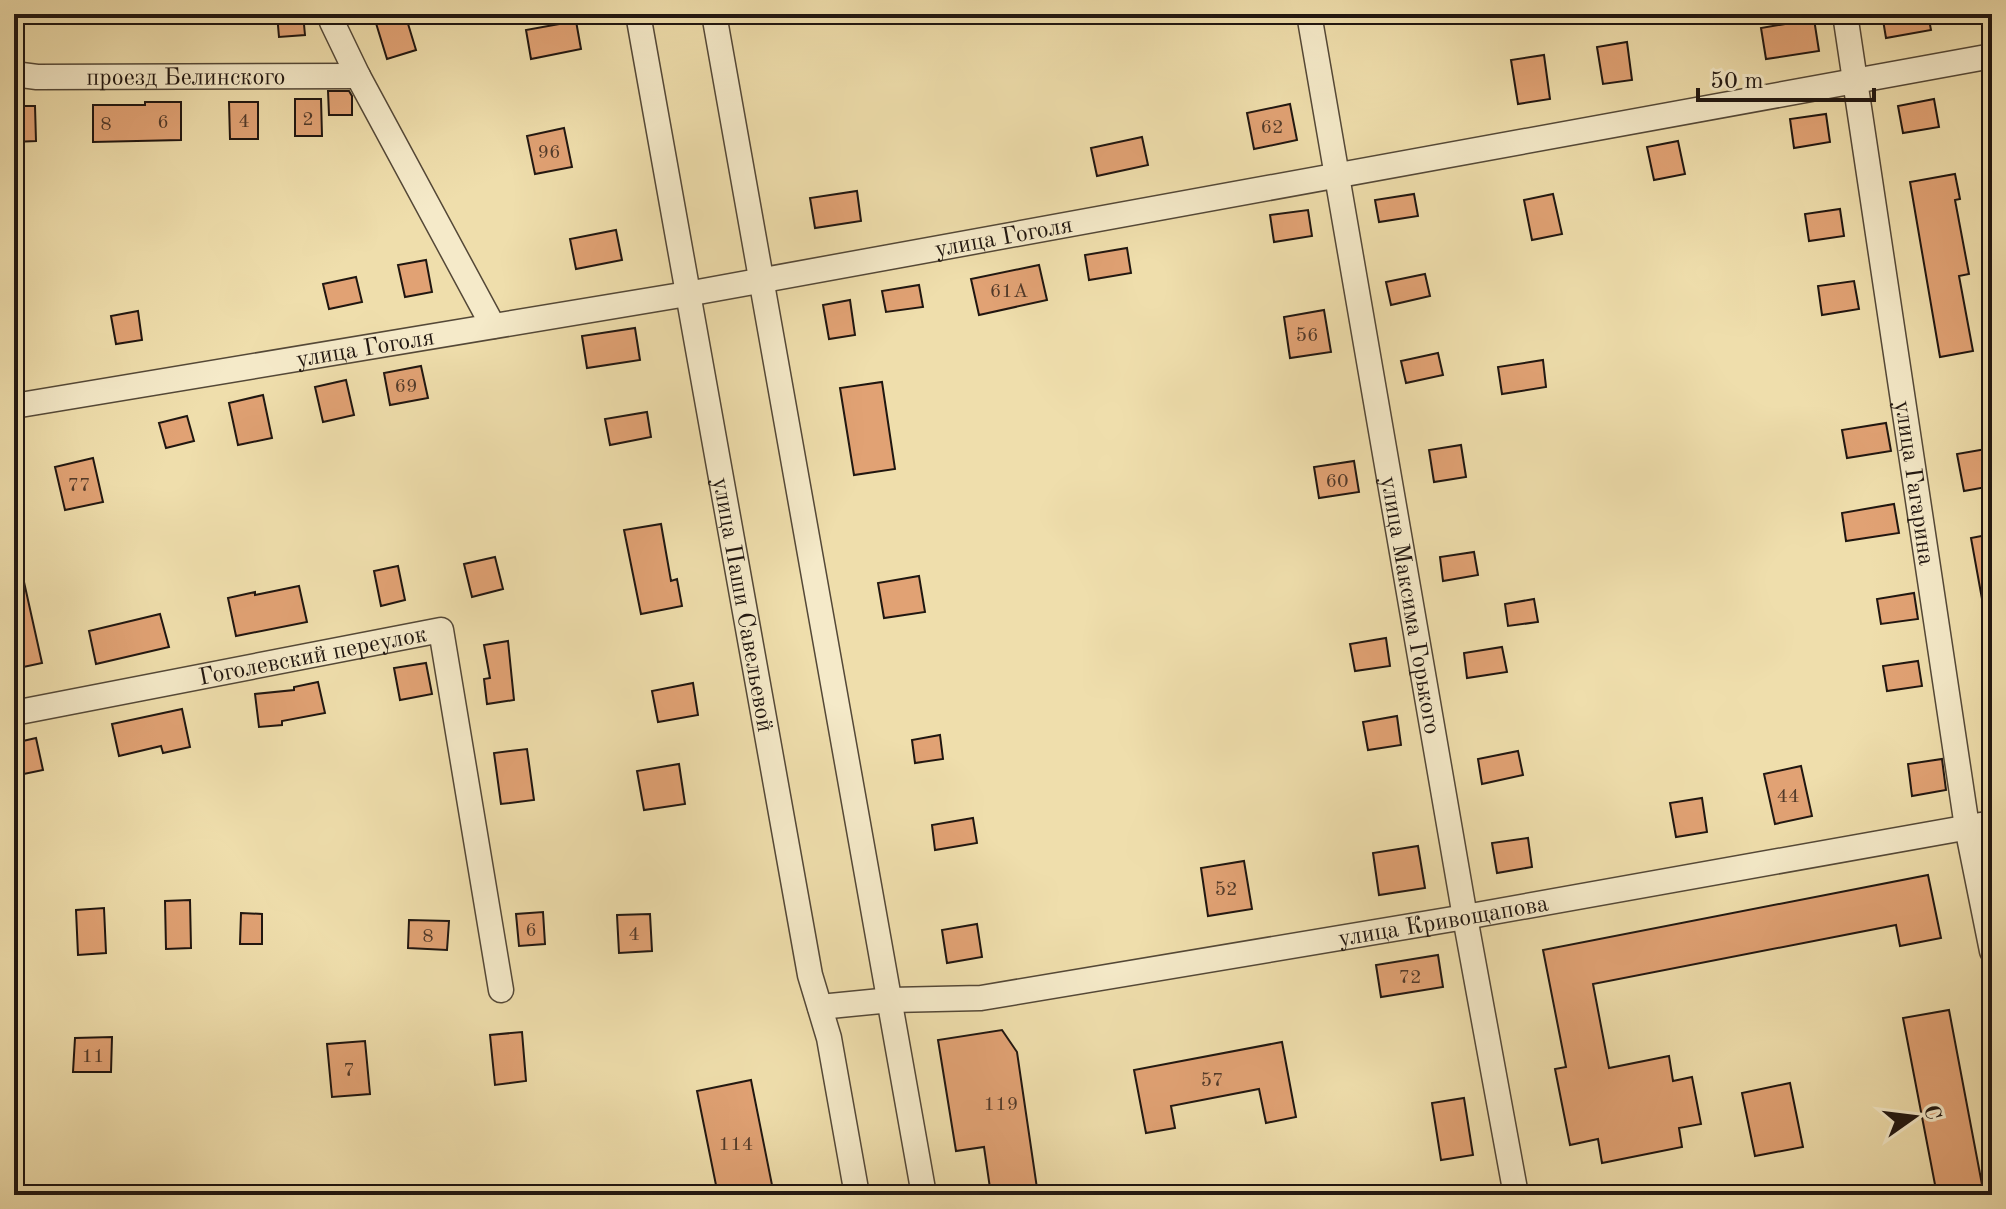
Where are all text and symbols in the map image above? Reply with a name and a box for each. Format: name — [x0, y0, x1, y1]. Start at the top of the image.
scale bar — [1698, 52, 1874, 102]
street label: проезд Белинского — [86, 66, 285, 91]
text: 50 m — [1710, 70, 1764, 94]
house number: 2 — [302, 110, 314, 130]
house number: 4 — [238, 112, 250, 132]
house number: 6 — [157, 113, 169, 133]
house number: 8 — [100, 115, 112, 135]
house number: 62 — [1260, 118, 1284, 138]
house number: 96 — [537, 143, 561, 163]
street label: улица Гоголя — [933, 214, 1075, 263]
house number: 61А — [990, 282, 1028, 302]
street label: улица Гоголя — [295, 326, 436, 373]
house number: 56 — [1295, 326, 1319, 346]
house number: 69 — [394, 377, 418, 397]
street label: улица Гагарина — [1889, 399, 1938, 567]
house number: 60 — [1325, 472, 1349, 492]
street label: улица Максима Горького — [1375, 475, 1443, 736]
house number: 77 — [67, 476, 91, 496]
street label: улица Паши Савельевой — [707, 476, 776, 734]
street label: Гоголевский переулок — [197, 623, 429, 691]
house number: 44 — [1776, 787, 1800, 807]
house number: 52 — [1214, 880, 1238, 900]
street label: улица Кривощапова — [1337, 892, 1551, 952]
house number: 6 — [525, 921, 537, 941]
house number: 4 — [628, 925, 640, 945]
house number: 8 — [422, 927, 434, 947]
house number: 72 — [1398, 968, 1422, 988]
house number: 11 — [81, 1047, 105, 1067]
house number: 7 — [343, 1061, 355, 1081]
house number: 57 — [1200, 1071, 1224, 1091]
north arrow — [1874, 1077, 1954, 1157]
house number: 119 — [984, 1095, 1018, 1115]
text: С — [1919, 1103, 1944, 1122]
house number: 114 — [719, 1135, 753, 1155]

